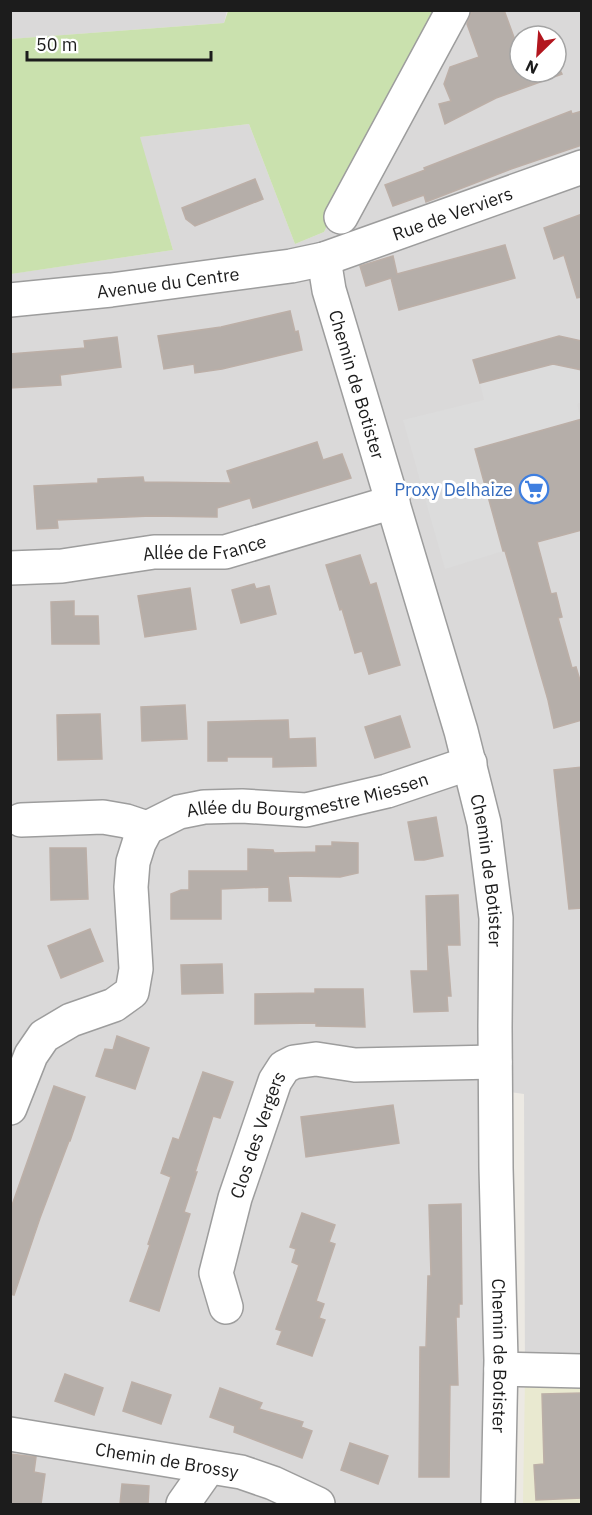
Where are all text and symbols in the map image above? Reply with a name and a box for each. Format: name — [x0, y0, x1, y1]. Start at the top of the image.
scale bar — [27, 24, 212, 62]
north arrow — [508, 24, 568, 84]
text: 50 m — [36, 33, 78, 56]
text: N — [522, 56, 541, 79]
street label: Rue de Verviers — [389, 181, 516, 245]
street label: Avenue du Centre — [96, 262, 241, 303]
street label: Chemin de Botister — [324, 307, 391, 462]
supermarket icon: Proxy Delhaize — [518, 473, 550, 505]
place label: Proxy Delhaize — [394, 478, 513, 501]
street label: Allée de France — [141, 529, 269, 565]
street label: Allée du Bourgmestre Miessen — [184, 766, 431, 822]
street label: Chemin de Botister — [466, 791, 508, 948]
street label: Clos des Vergers — [224, 1066, 290, 1201]
street label: Chemin de Botister — [487, 1278, 513, 1434]
street label: Chemin de Brossy — [93, 1437, 240, 1483]

